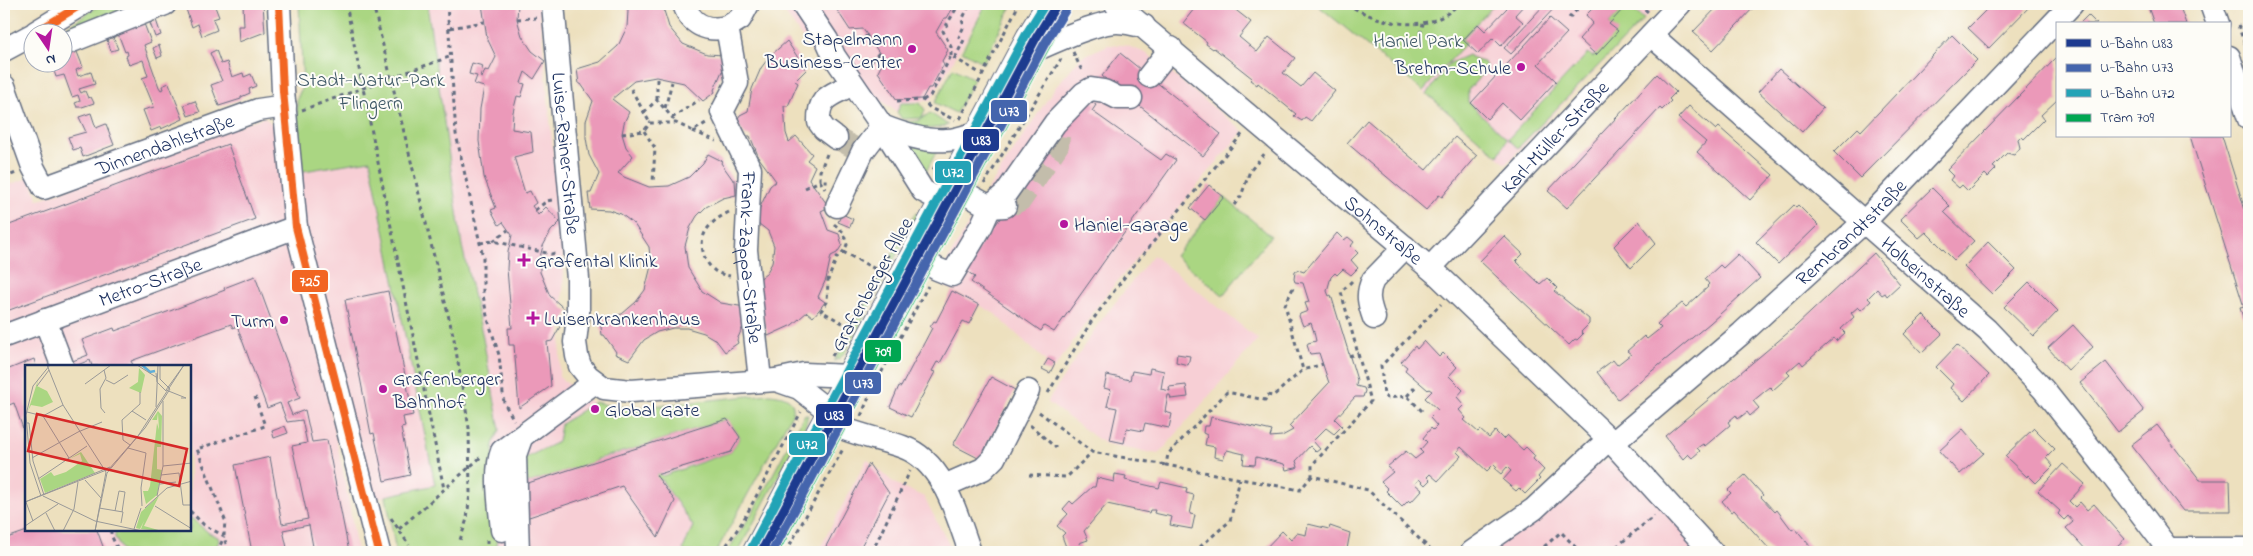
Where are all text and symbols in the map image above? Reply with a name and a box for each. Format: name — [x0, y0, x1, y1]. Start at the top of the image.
north arrow — [22, 22, 72, 72]
legend — [2056, 22, 2230, 138]
place label: Stapelmann Business-Center — [764, 26, 903, 78]
park label: Haniel Park — [1373, 28, 1463, 57]
text: U-Bahn U83 — [2100, 33, 2173, 55]
marker: Stapelmann Business-Center — [906, 43, 918, 55]
text: N — [44, 48, 58, 70]
place label: Brehm-Schule — [1394, 55, 1511, 84]
text: U-Bahn U73 — [2100, 57, 2173, 79]
marker: Brehm-Schule — [1515, 61, 1527, 73]
park label: Stadt-Natur-Park Flingern — [297, 67, 445, 120]
street label: Luise-Rainer-Straße — [542, 71, 586, 236]
street label: Karl-Müller-Straße — [1495, 75, 1617, 201]
text: U-Bahn U72 — [2100, 83, 2175, 105]
line badge: U73 — [990, 99, 1028, 123]
text: U73 — [999, 102, 1019, 123]
text: Tram 709 — [2100, 107, 2154, 129]
street label: Dinnendahlstraße — [91, 108, 239, 185]
line badge: U83 — [962, 128, 1000, 152]
text: U83 — [971, 131, 991, 152]
line badge: U72 — [934, 160, 972, 184]
text: U72 — [942, 163, 964, 184]
street label: Frank-Zappa-Straße — [729, 169, 768, 345]
street label: Rembrandtstraße — [1790, 173, 1915, 294]
street label: Sohnstraße — [1336, 189, 1428, 273]
place label: Haniel-Garage — [1074, 212, 1188, 242]
street label: Grafenberger Allee — [824, 213, 923, 358]
marker: Haniel-Garage — [1058, 218, 1070, 230]
street label: Holbeinstraße — [1873, 231, 1976, 326]
place label: Grafental Klinik — [535, 248, 658, 277]
street label: Metro-Straße — [95, 251, 207, 316]
marker: Grafental Klinik — [517, 253, 531, 267]
line badge: 725 — [291, 269, 329, 293]
text: 725 — [300, 272, 320, 293]
place label: Luisenkrankenhaus — [544, 306, 700, 335]
place label: Turm — [231, 308, 274, 337]
marker: Luisenkrankenhaus — [526, 311, 540, 325]
marker: Turm — [278, 314, 290, 326]
line badge: 709 — [864, 339, 902, 363]
text: 709 — [875, 342, 892, 363]
inset map — [25, 365, 191, 531]
place label: Grafenberger Bahnhof — [392, 366, 501, 418]
line badge: U73 — [844, 371, 882, 395]
text: U73 — [853, 374, 873, 395]
marker: Grafenberger Bahnhof — [377, 383, 389, 395]
place label: Global Gate — [605, 397, 699, 426]
marker: Global Gate — [589, 403, 601, 415]
line badge: U83 — [815, 403, 853, 427]
text: U83 — [824, 406, 844, 427]
line badge: U72 — [788, 432, 826, 456]
text: U72 — [796, 435, 818, 456]

